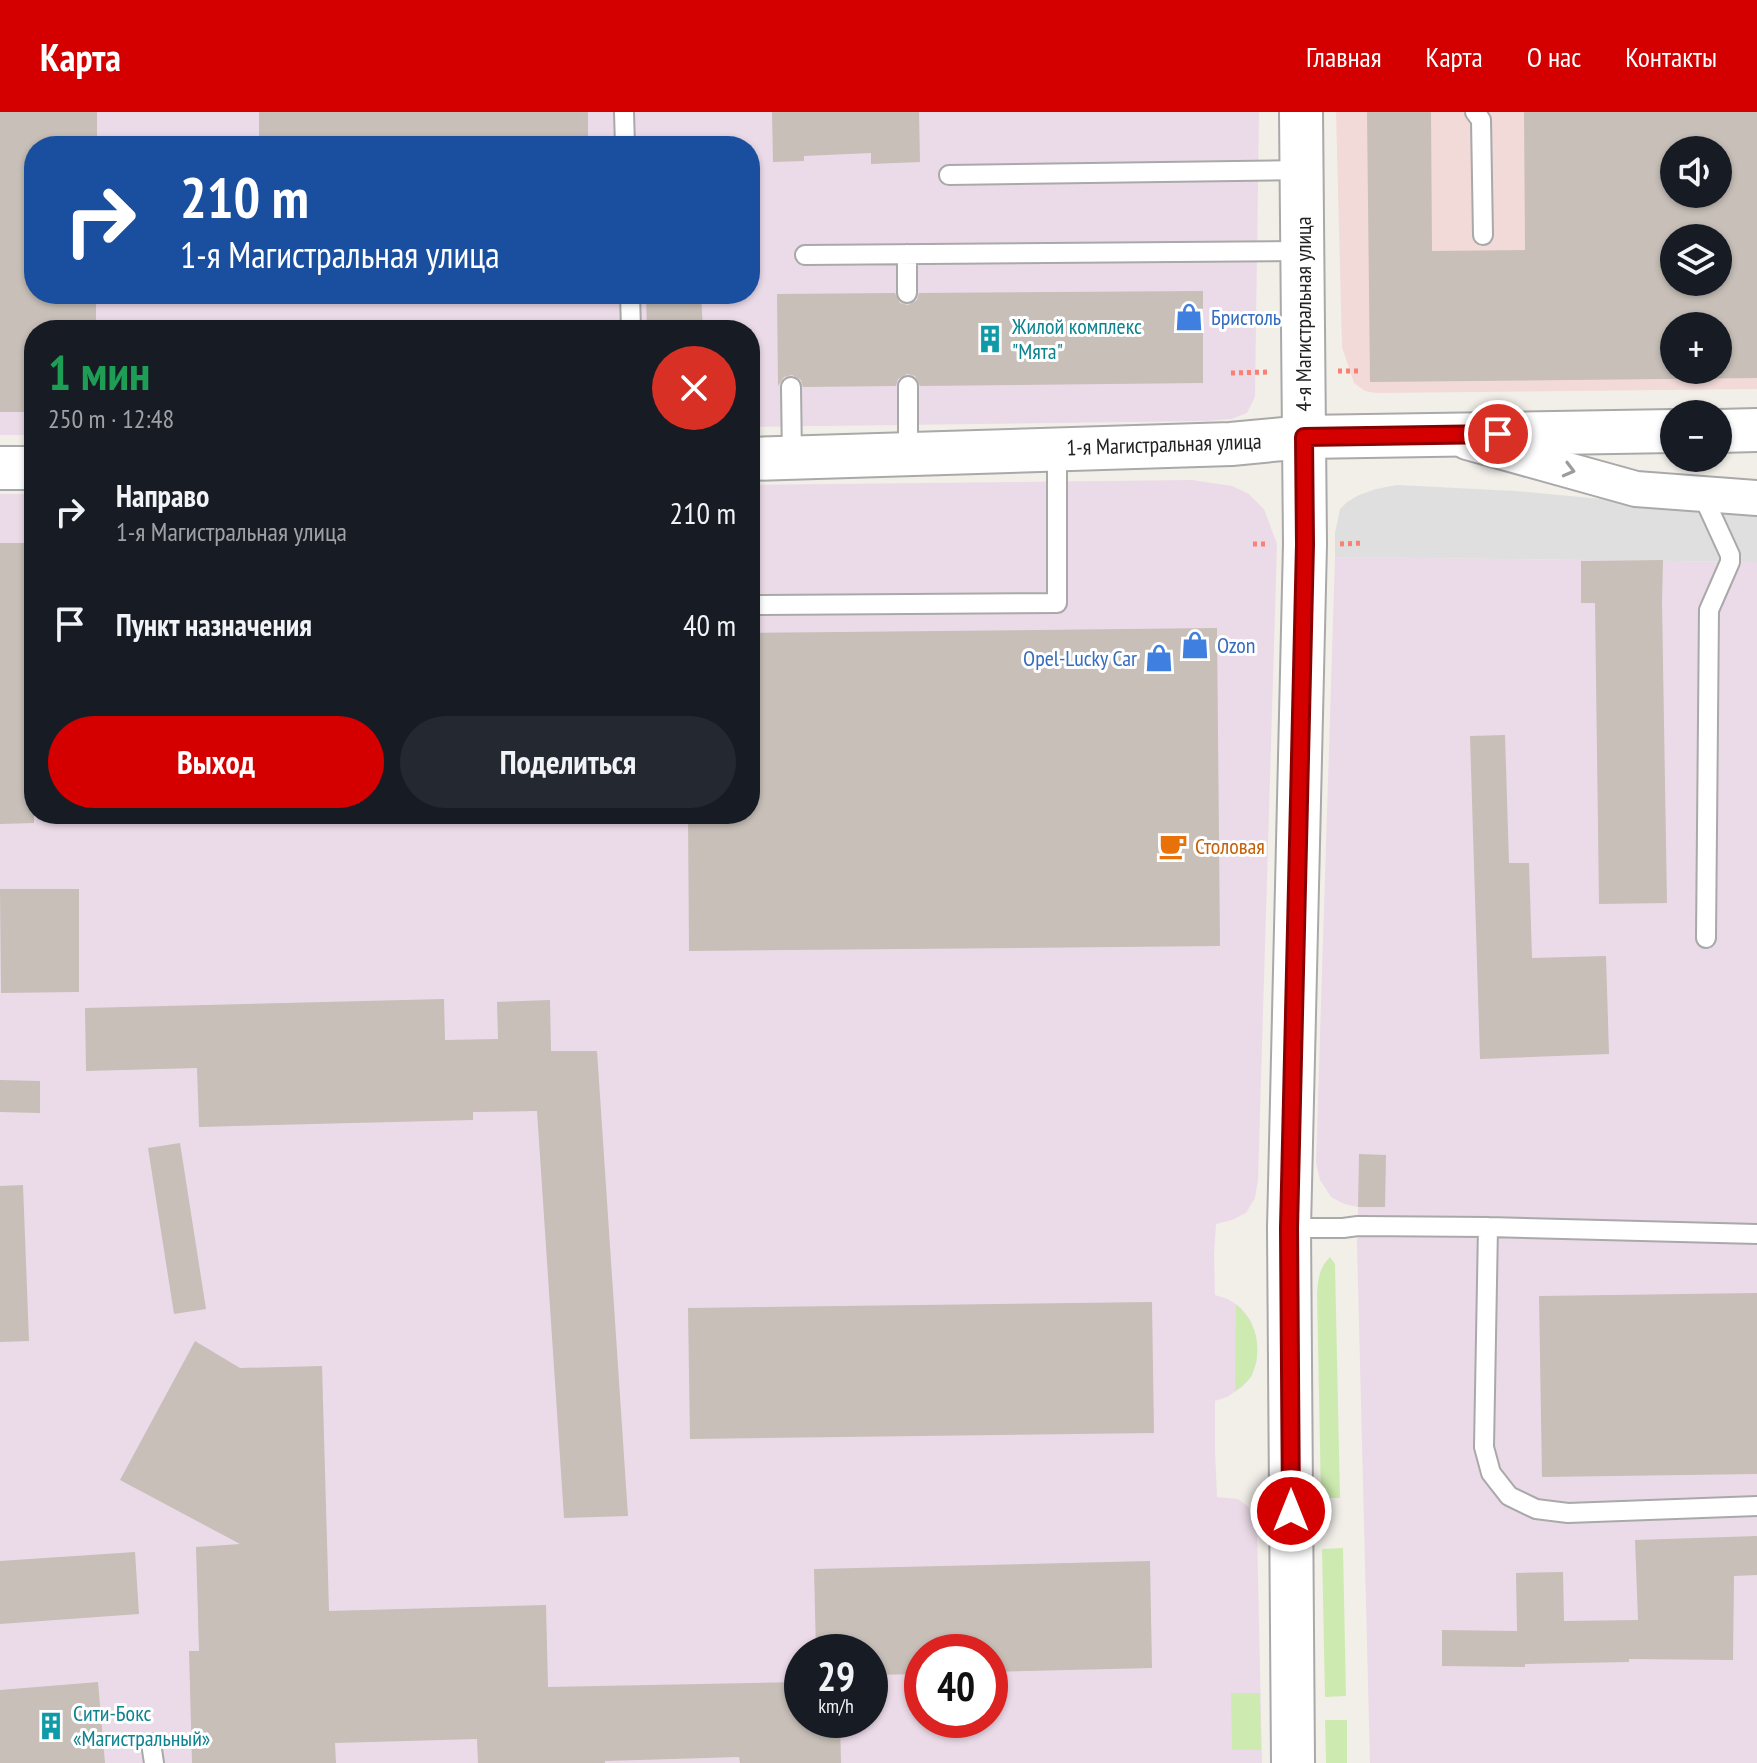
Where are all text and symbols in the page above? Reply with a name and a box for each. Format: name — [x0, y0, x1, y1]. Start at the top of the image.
text: Карта — [40, 32, 121, 81]
text: Главная — [1306, 38, 1382, 75]
text: Карта — [1426, 38, 1483, 75]
text: О нас — [1527, 38, 1581, 75]
text: Контакты — [1625, 38, 1717, 75]
map controls — [1660, 136, 1732, 472]
button: sound — [1660, 136, 1732, 208]
text: 210 m — [180, 161, 309, 233]
icon: right — [48, 168, 152, 272]
street label: 4-я Магистральная улица — [1289, 216, 1317, 412]
button: layers — [1660, 224, 1732, 296]
text: 1-я Магистральная улица — [180, 231, 500, 278]
shop icon: Бристоль — [1174, 302, 1204, 332]
place label: Бристоль — [1211, 303, 1281, 331]
place label: Жилой комплекс "Мята" — [1011, 312, 1142, 365]
button: + — [1660, 312, 1732, 384]
building icon: Жилой комплекс "Мята" — [975, 324, 1005, 354]
text: 1 мин — [48, 341, 150, 403]
button: close — [652, 346, 736, 430]
pin — [1464, 400, 1532, 468]
button: − — [1660, 400, 1732, 472]
text: 250 m · 12:48 — [48, 402, 174, 435]
icon: arrive — [1476, 412, 1520, 456]
street label: 1-я Магистральная улица — [1066, 427, 1262, 461]
one-way arrow — [1561, 461, 1575, 478]
text: Направо — [116, 476, 209, 515]
icon: right — [48, 490, 92, 534]
text: 210 m — [670, 493, 736, 532]
text: 1-я Магистральная улица — [116, 515, 347, 548]
icon: arrive — [48, 602, 92, 646]
text: Пункт назначения — [116, 605, 312, 644]
text: 40 m — [683, 605, 736, 644]
shop icon: Ozon — [1180, 630, 1210, 660]
place label: Ozon — [1217, 631, 1256, 659]
shop icon: Opel-Lucky Car — [1144, 643, 1174, 673]
place label: Opel-Lucky Car — [1023, 644, 1137, 672]
button: Выход — [48, 716, 384, 808]
button: Поделиться — [400, 716, 736, 808]
cafe icon: Столовая — [1158, 831, 1188, 861]
place label: Столовая — [1195, 832, 1265, 860]
position arrow — [1249, 1469, 1333, 1553]
speed limit sign: 40 — [904, 1634, 1008, 1738]
text: 29 — [817, 1650, 855, 1702]
text: km/h — [818, 1693, 854, 1719]
place label: Сити-Бокс «Магистральный» — [73, 1699, 210, 1752]
building icon: Сити-Бокс «Магистральный» — [36, 1711, 66, 1741]

